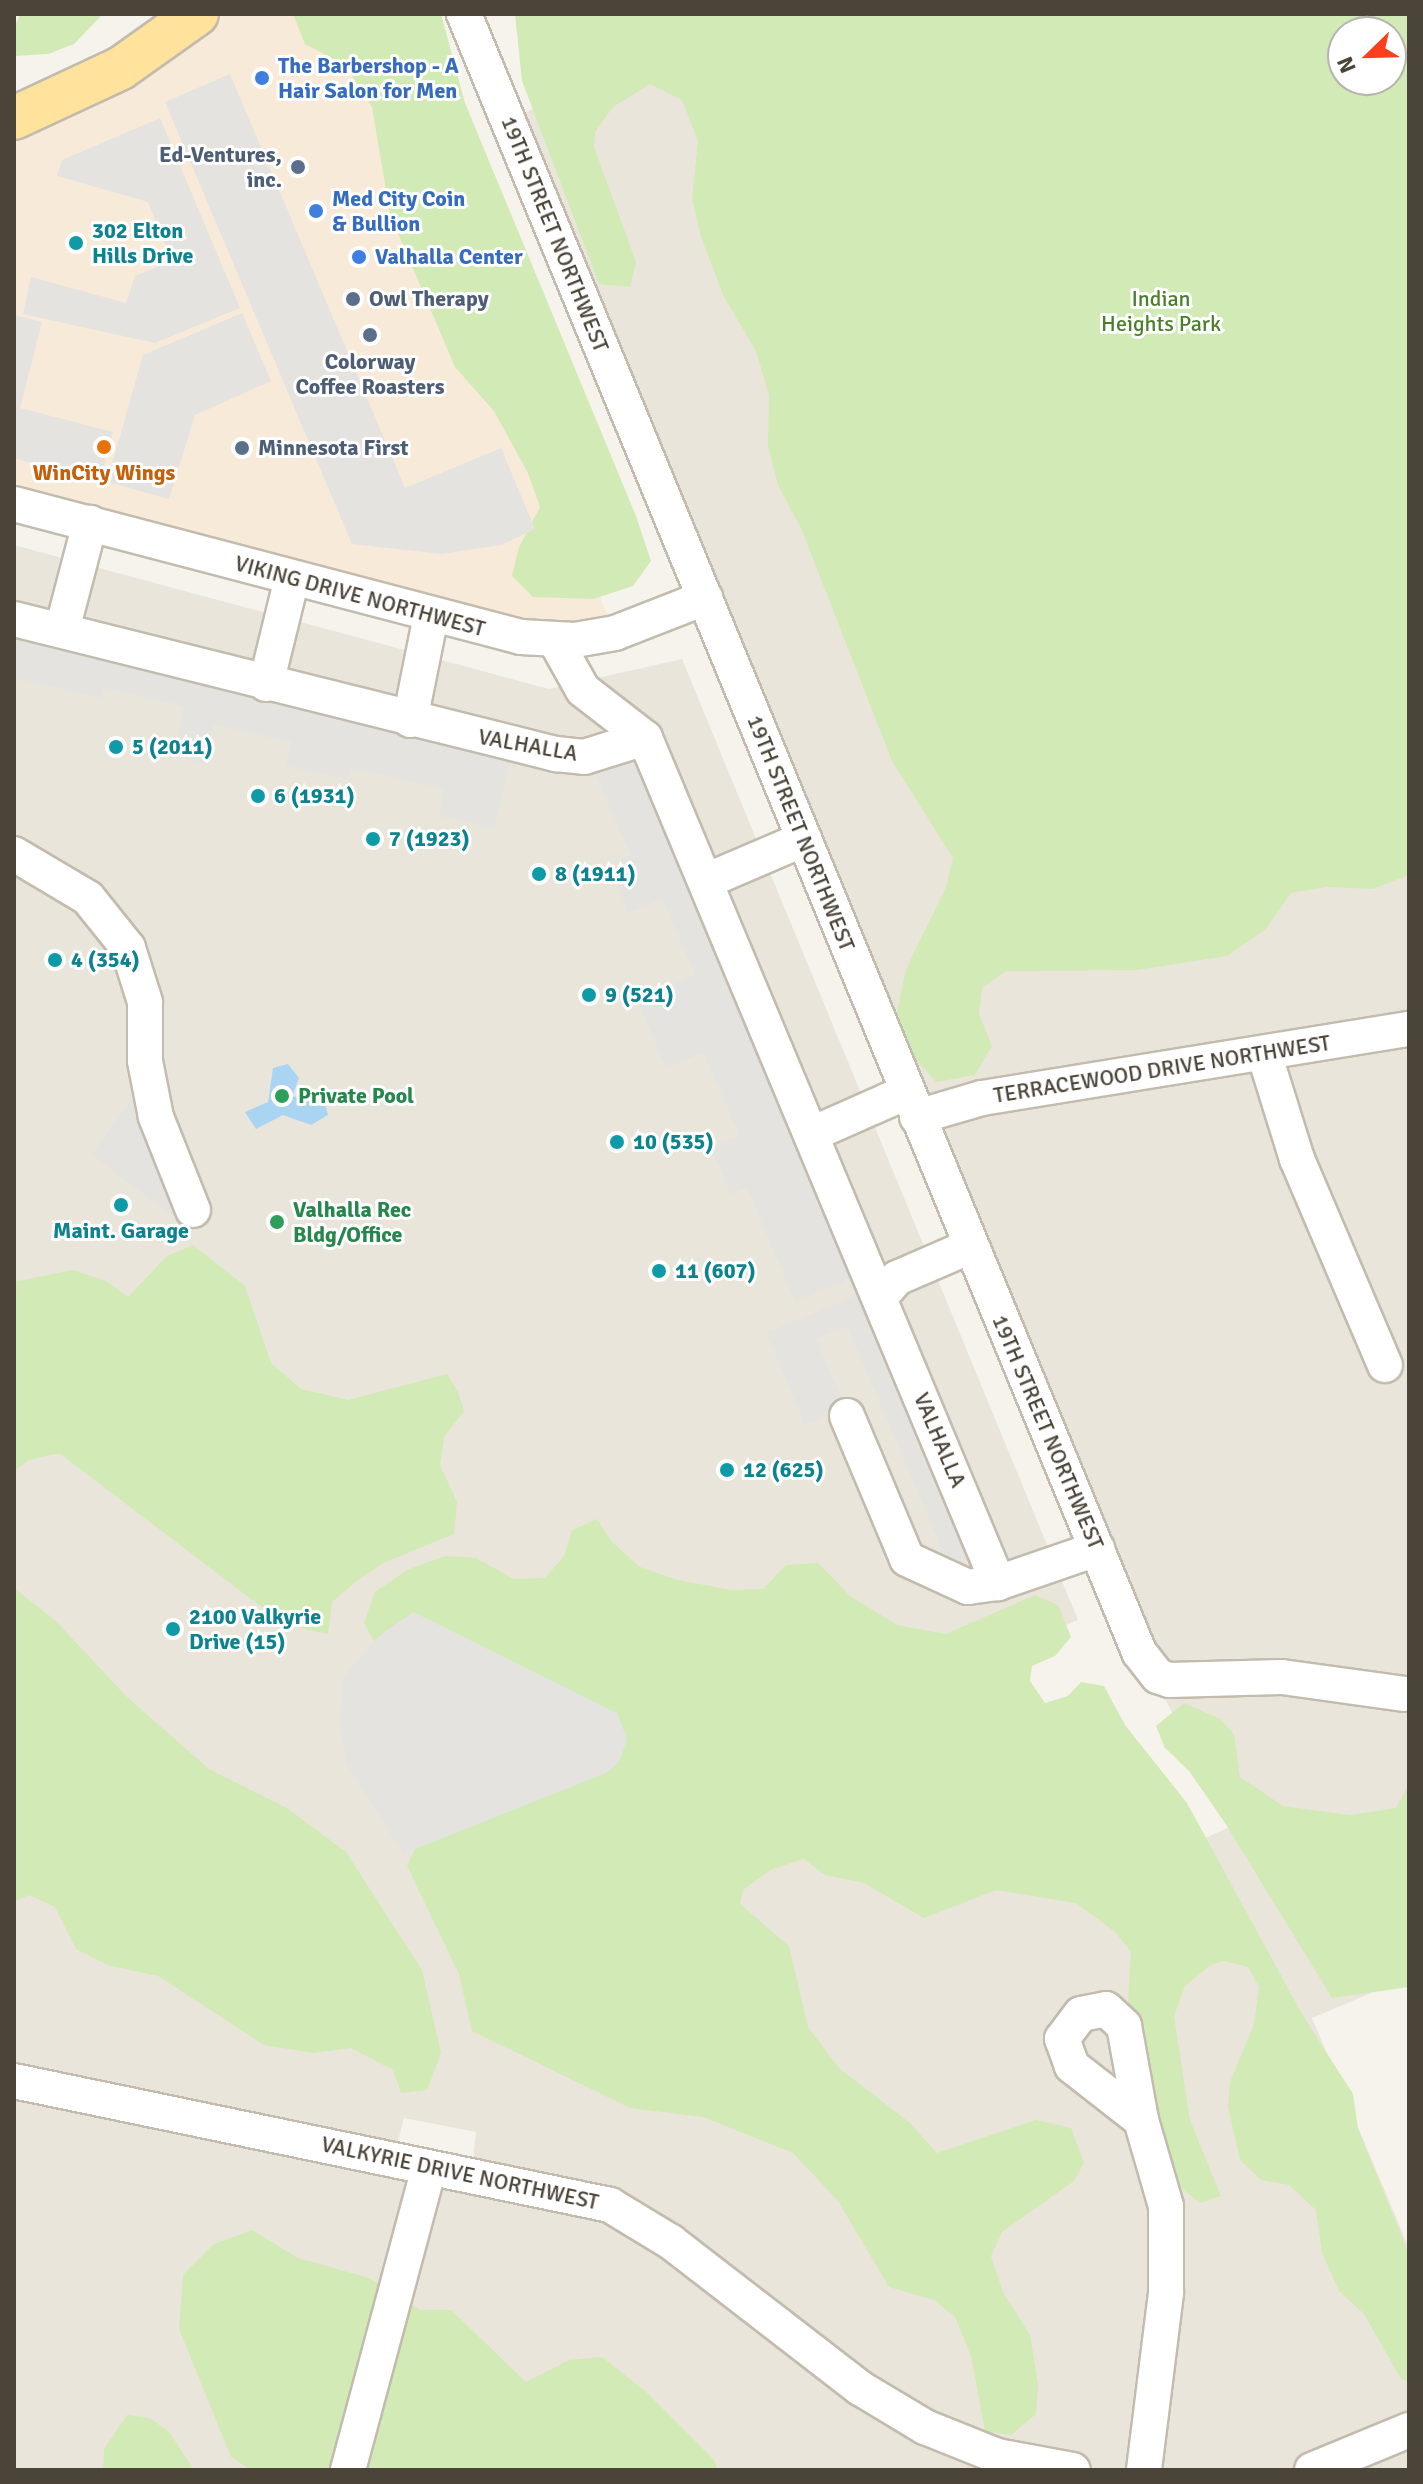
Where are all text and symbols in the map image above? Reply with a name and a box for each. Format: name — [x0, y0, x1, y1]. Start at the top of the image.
north arrow — [1327, 16, 1407, 96]
place label: The Barbershop - A Hair Salon for Men — [278, 52, 459, 104]
text: N — [1331, 52, 1362, 77]
marker: The Barbershop - A Hair Salon for Men — [253, 69, 271, 87]
street label: 19TH STREET NORTHWEST — [496, 112, 614, 356]
place label: Ed-Ventures, inc. — [159, 141, 282, 192]
marker: Ed-Ventures, inc. — [289, 158, 307, 176]
place label: Med City Coin & Bullion — [332, 185, 465, 236]
marker: Med City Coin & Bullion — [307, 202, 325, 220]
place label: 302 Elton Hills Drive — [92, 217, 193, 268]
marker: 302 Elton Hills Drive — [67, 234, 85, 252]
place label: Valhalla Center — [375, 244, 523, 270]
marker: Valhalla Center — [350, 248, 368, 266]
park label: Indian Heights Park — [1101, 285, 1221, 336]
place label: Owl Therapy — [369, 286, 489, 312]
marker: Owl Therapy — [344, 290, 362, 308]
marker: Colorway Coffee Roasters — [361, 326, 379, 344]
place label: Colorway Coffee Roasters — [295, 348, 445, 400]
place label: Minnesota First — [258, 435, 409, 461]
marker: WinCity Wings — [95, 438, 113, 456]
marker: Minnesota First — [233, 439, 251, 457]
place label: WinCity Wings — [33, 460, 175, 486]
street label: VIKING DRIVE NORTHWEST — [232, 550, 488, 642]
street label: 19TH STREET NORTHWEST — [742, 711, 860, 955]
street label: VALHALLA — [476, 723, 580, 767]
place label: 5 (2011) — [132, 734, 213, 760]
marker: 5 (2011) — [107, 738, 125, 756]
place label: 6 (1931) — [274, 783, 355, 809]
marker: 6 (1931) — [249, 787, 267, 805]
place label: 7 (1923) — [389, 826, 470, 852]
marker: 7 (1923) — [364, 830, 382, 848]
place label: 8 (1911) — [555, 861, 636, 887]
marker: 8 (1911) — [530, 865, 548, 883]
place label: 4 (354) — [71, 947, 140, 973]
marker: 4 (354) — [46, 951, 64, 969]
place label: 9 (521) — [605, 982, 674, 1008]
marker: 9 (521) — [580, 986, 598, 1004]
street label: TERRACEWOOD DRIVE NORTHWEST — [992, 1029, 1332, 1109]
place label: Private Pool — [298, 1083, 414, 1109]
marker: Private Pool — [273, 1087, 291, 1105]
place label: 10 (535) — [633, 1129, 714, 1155]
marker: 10 (535) — [608, 1133, 626, 1151]
marker: Maint. Garage — [112, 1196, 130, 1214]
place label: Valhalla Rec Bldg/Office — [293, 1196, 411, 1248]
marker: Valhalla Rec Bldg/Office — [268, 1213, 286, 1231]
place label: Maint. Garage — [53, 1218, 189, 1244]
place label: 11 (607) — [675, 1258, 756, 1284]
marker: 11 (607) — [650, 1262, 668, 1280]
street label: 19TH STREET NORTHWEST — [987, 1311, 1109, 1553]
street label: VALHALLA — [908, 1389, 972, 1491]
place label: 12 (625) — [743, 1457, 824, 1483]
marker: 12 (625) — [718, 1461, 736, 1479]
place label: 2100 Valkyrie Drive (15) — [189, 1603, 321, 1654]
marker: 2100 Valkyrie Drive (15) — [164, 1620, 182, 1638]
street label: VALKYRIE DRIVE NORTHWEST — [319, 2131, 601, 2215]

